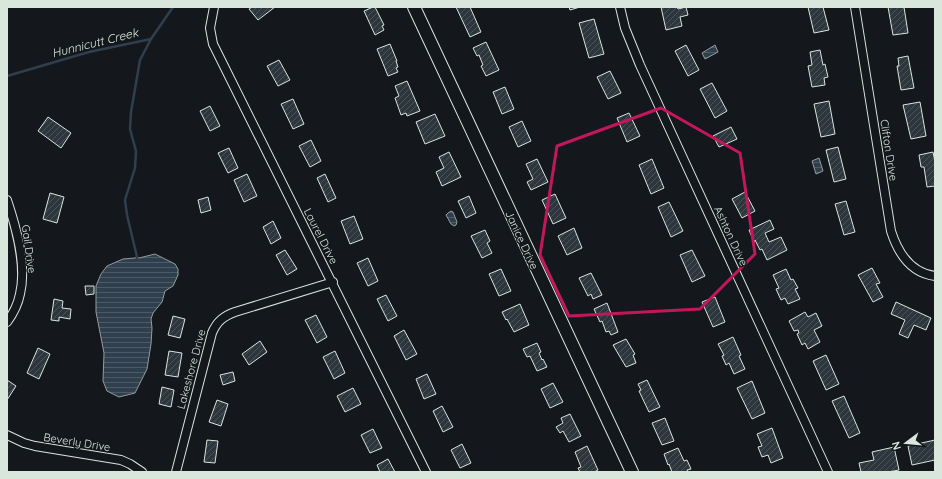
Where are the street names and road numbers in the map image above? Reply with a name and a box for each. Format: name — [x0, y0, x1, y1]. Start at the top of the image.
street label: Clifton Drive — [877, 118, 901, 182]
street label: Ashton Drive — [711, 204, 751, 268]
street label: Laurel Drive — [301, 206, 341, 266]
street label: Janice Drive — [502, 208, 542, 272]
street label: Gail Drive — [19, 224, 39, 274]
street label: Lakeshore Drive — [174, 328, 208, 410]
street label: Beverly Drive — [43, 430, 111, 454]

